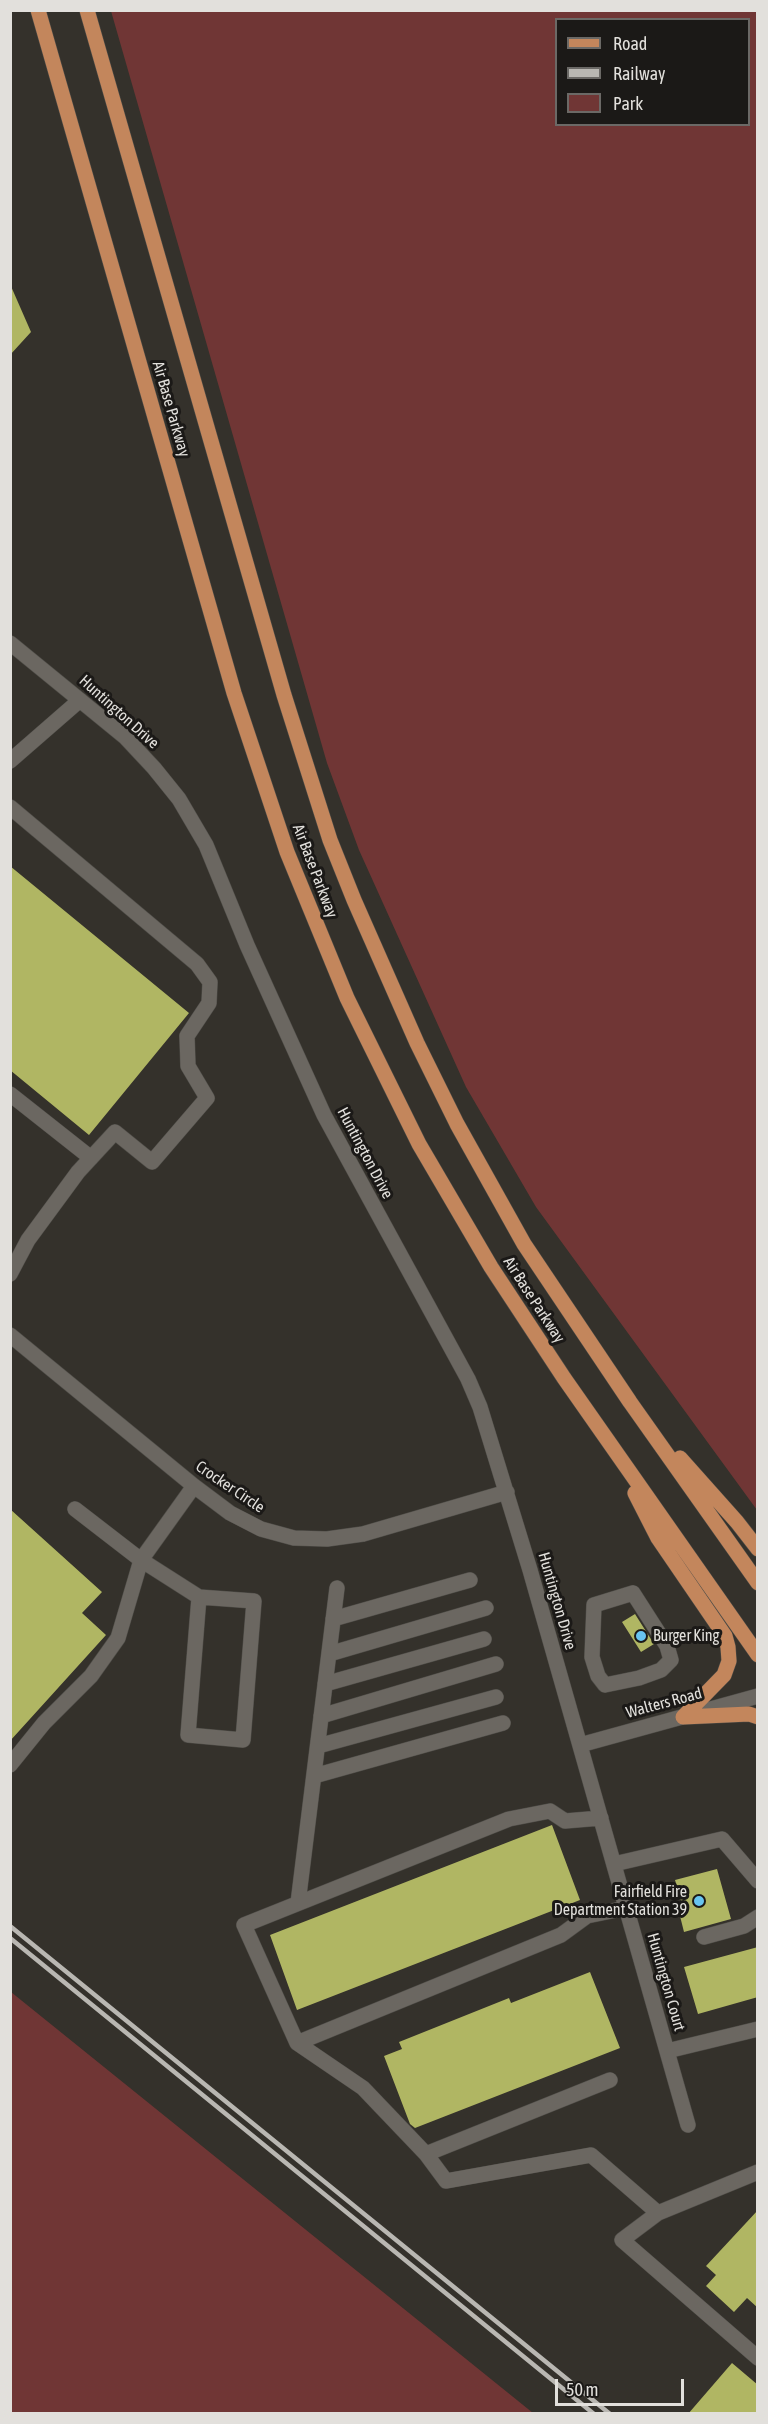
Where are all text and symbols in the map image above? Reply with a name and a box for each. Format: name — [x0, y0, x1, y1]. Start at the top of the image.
legend — [555, 18, 750, 126]
text: Road — [613, 33, 647, 54]
text: Railway — [613, 63, 665, 84]
text: Park — [613, 93, 643, 114]
street label: Air Base Parkway — [148, 359, 194, 459]
street label: Huntington Drive — [75, 671, 163, 753]
street label: Air Base Parkway — [288, 821, 342, 921]
street label: Huntington Drive — [333, 1104, 397, 1202]
street label: Air Base Parkway — [499, 1253, 569, 1347]
street label: Crocker Circle — [192, 1457, 268, 1517]
street label: Huntington Drive — [534, 1550, 580, 1652]
place label: Burger King — [653, 1626, 719, 1646]
marker: Burger King — [634, 1629, 648, 1643]
street label: Walters Road — [624, 1684, 704, 1722]
place label: Fairfield Fire Department Station 39 — [554, 1882, 687, 1920]
marker: Fairfield Fire Department Station 39 — [692, 1894, 706, 1908]
street label: Huntington Court — [643, 1931, 689, 2033]
scale bar — [558, 2367, 687, 2405]
text: 50 m — [566, 2379, 598, 2400]

